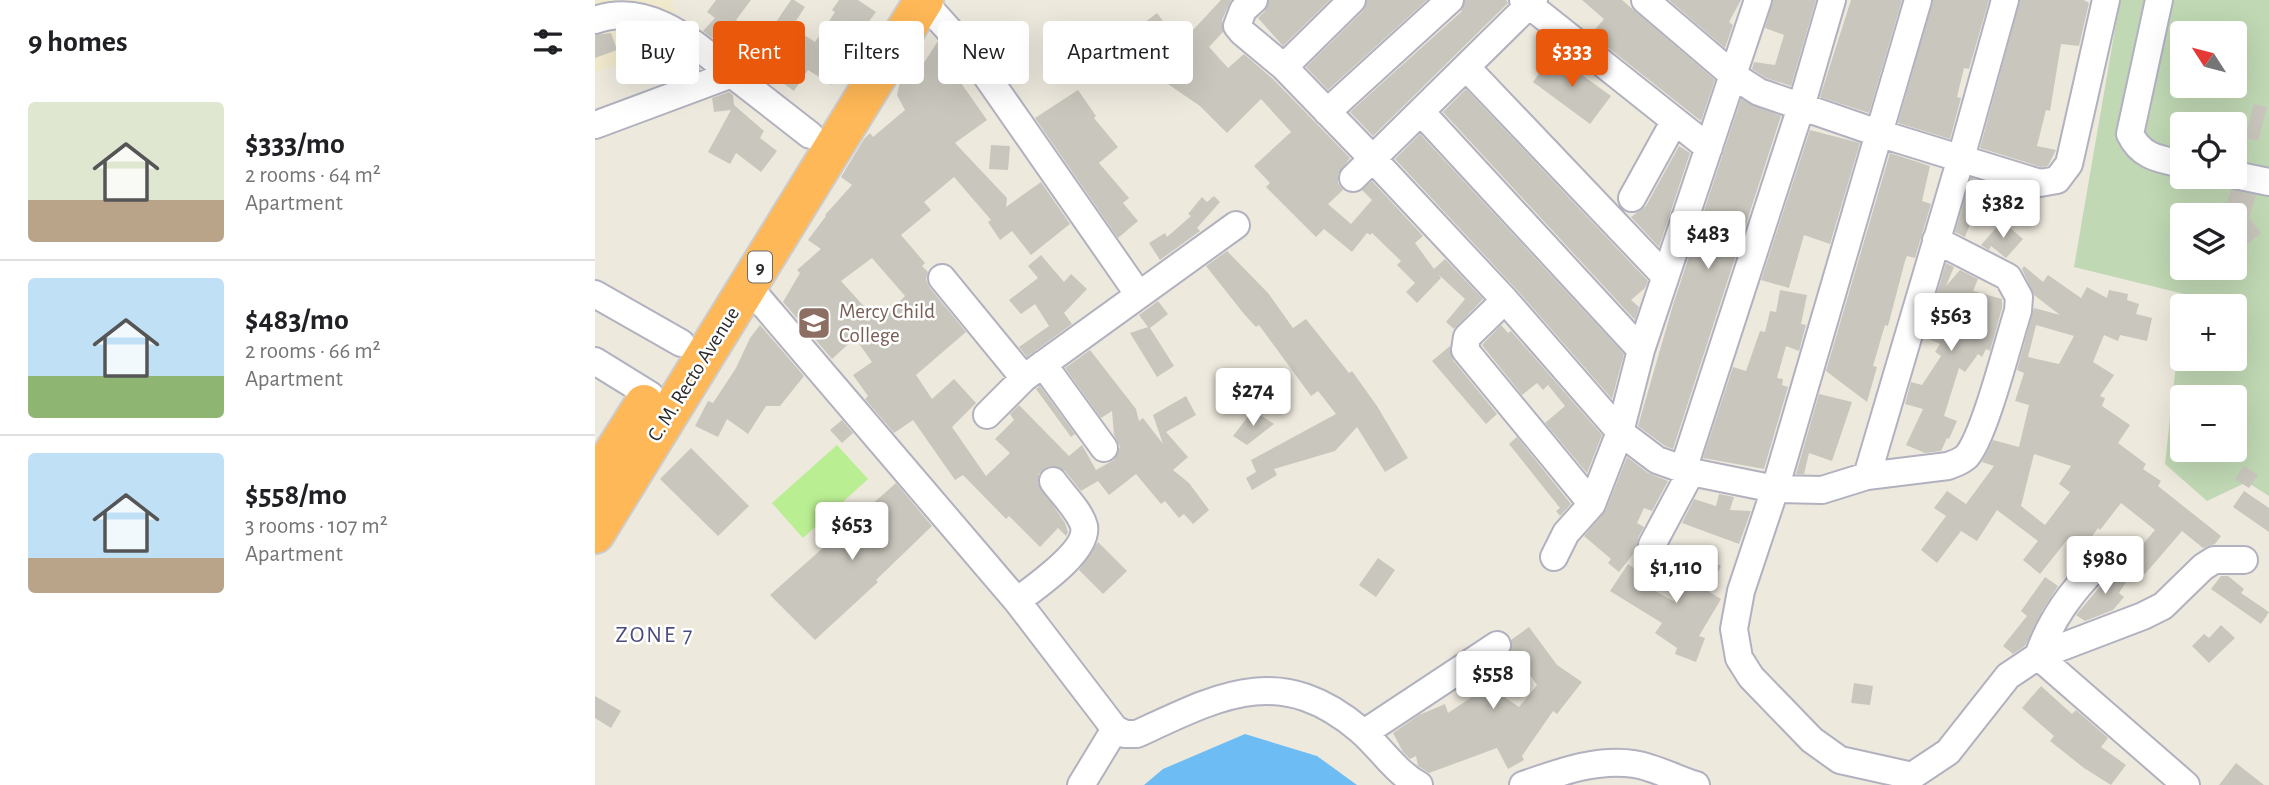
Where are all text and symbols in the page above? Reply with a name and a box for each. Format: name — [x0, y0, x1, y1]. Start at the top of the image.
chip: Buy — [616, 21, 699, 84]
chip: Rent — [713, 21, 805, 84]
chip: Filters — [819, 21, 924, 84]
chip: New — [938, 21, 1029, 84]
chip: Apartment — [1043, 21, 1193, 84]
north arrow — [2170, 21, 2247, 98]
map controls — [2170, 21, 2247, 462]
icon: filters — [529, 23, 567, 61]
text: 9 homes — [28, 27, 128, 57]
pin: $333 — [1531, 29, 1613, 89]
text: $333 — [1552, 40, 1592, 63]
button: locate — [2170, 112, 2247, 189]
text: $333/mo — [245, 129, 345, 159]
icon: home — [84, 130, 168, 214]
text: 2 rooms · 64 m² — [245, 164, 381, 187]
pin: $382 — [1962, 180, 2044, 240]
text: $382 — [1982, 191, 2024, 214]
text: Apartment — [245, 192, 343, 215]
button: layers — [2170, 203, 2247, 280]
pin: $483 — [1667, 212, 1749, 271]
text: $483 — [1686, 222, 1730, 245]
road number: 9 — [748, 252, 772, 282]
pin: $563 — [1910, 294, 1992, 353]
button: + — [2170, 294, 2247, 371]
place label: Mercy Child College — [839, 301, 935, 346]
street label: C. M. Recto Avenue — [644, 303, 743, 445]
school or university icon: Mercy Child College — [795, 304, 833, 342]
text: $563 — [1930, 304, 1972, 327]
text: $483/mo — [245, 305, 349, 335]
icon: home — [84, 306, 168, 390]
text: 2 rooms · 66 m² — [245, 340, 381, 363]
text: Apartment — [245, 368, 343, 391]
pin: $274 — [1212, 368, 1294, 428]
text: $274 — [1232, 379, 1274, 402]
button: − — [2170, 385, 2247, 462]
text: $558/mo — [245, 480, 347, 510]
icon: home — [84, 481, 168, 565]
pin: $653 — [811, 503, 893, 562]
text: $653 — [831, 513, 873, 536]
text: 3 rooms · 107 m² — [245, 515, 388, 538]
pin: $980 — [2064, 536, 2146, 596]
text: Apartment — [245, 543, 343, 566]
pin: $1,110 — [1619, 546, 1733, 605]
text: $980 — [2083, 547, 2127, 570]
text: $1,110 — [1650, 556, 1702, 579]
district label: ZONE 7 — [616, 624, 694, 647]
pin: $558 — [1452, 652, 1534, 711]
text: $558 — [1472, 662, 1514, 685]

